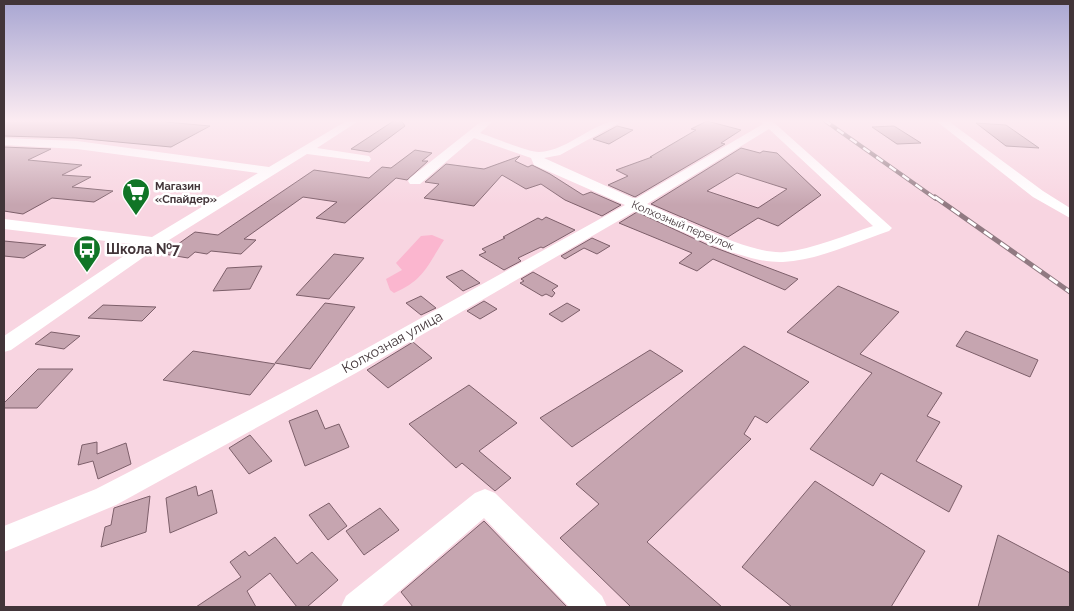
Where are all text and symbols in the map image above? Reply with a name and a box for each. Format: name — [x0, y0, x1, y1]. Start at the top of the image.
supermarket icon: Магазин «Спайдер» — [121, 177, 151, 216]
place label: Магазин «Спайдер» — [155, 180, 217, 206]
street label: Колхозный переулок — [630, 198, 736, 253]
bus stop icon: Школа №7 — [72, 234, 102, 273]
place label: Школа №7 — [106, 241, 180, 257]
street label: Колхозная улица — [339, 308, 445, 376]

